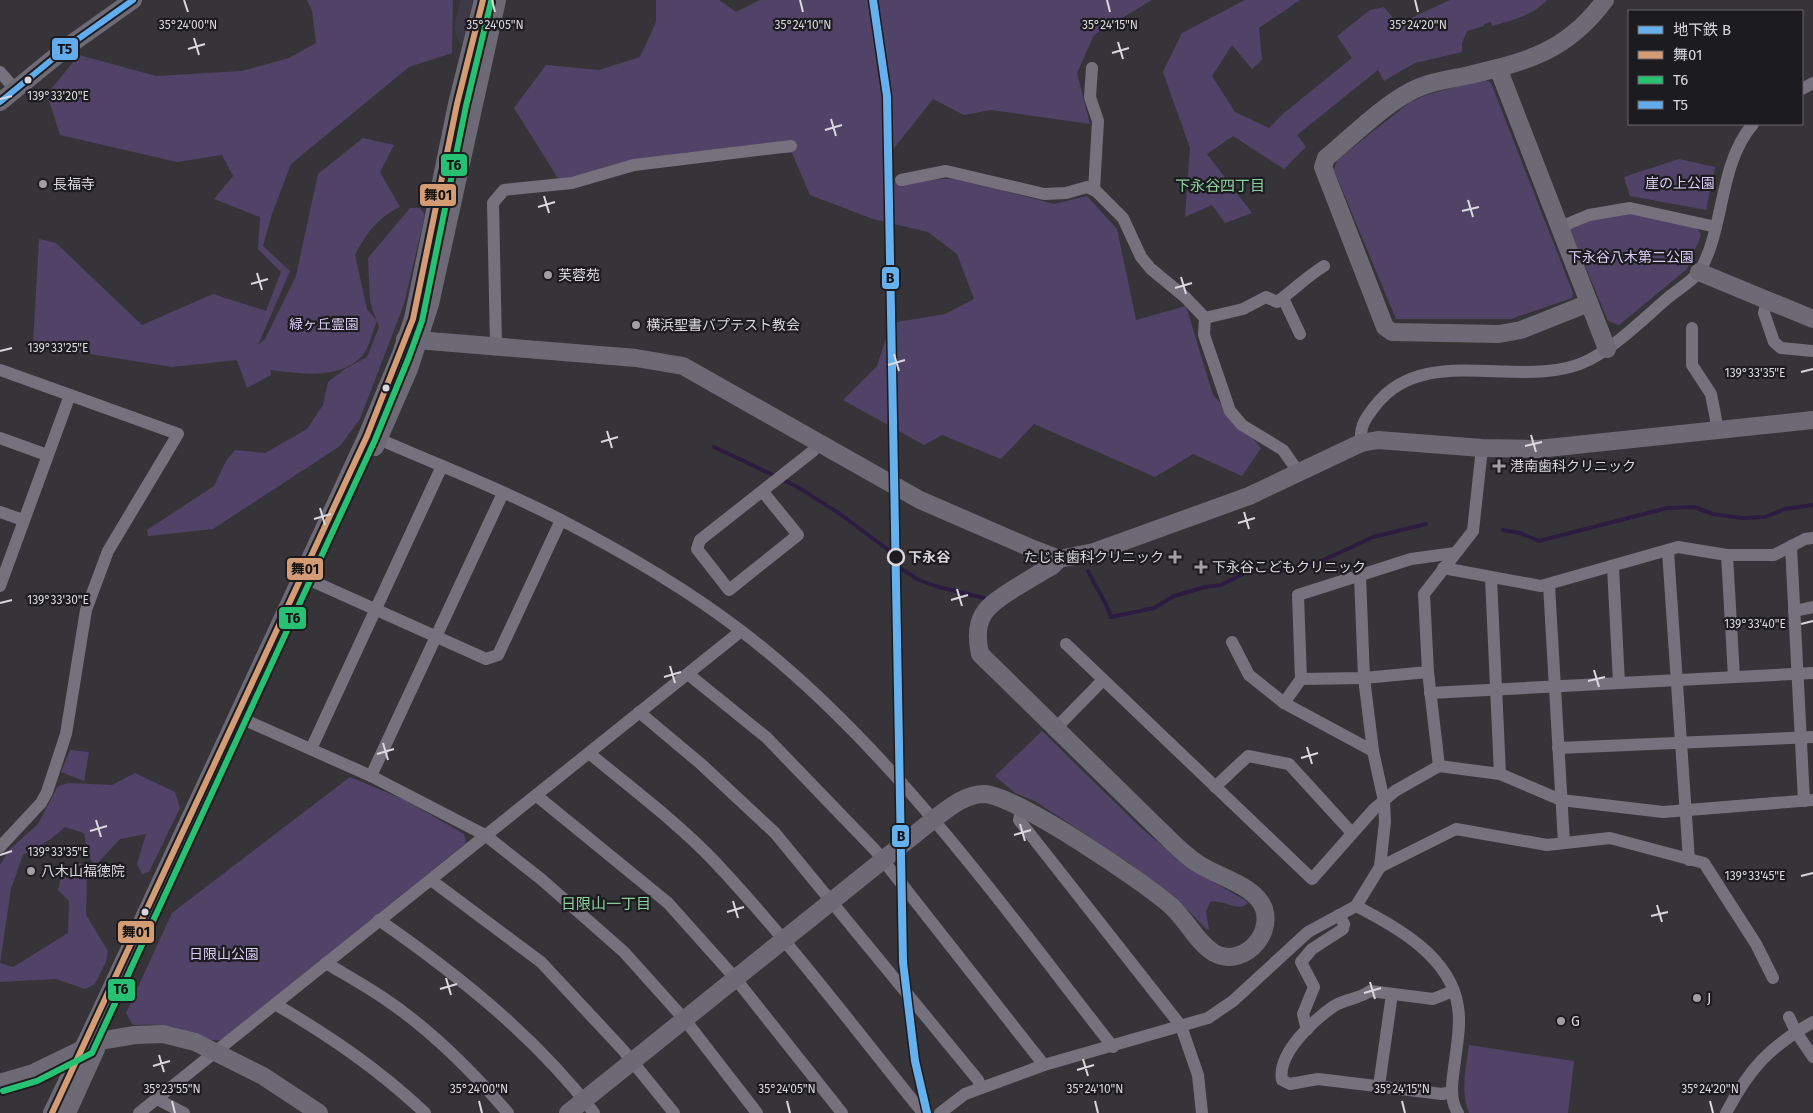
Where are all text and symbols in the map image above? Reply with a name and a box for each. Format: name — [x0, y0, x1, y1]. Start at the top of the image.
legend — [1628, 10, 1803, 125]
text: 35°24'00"N — [159, 18, 217, 32]
text: 35°24'05"N — [466, 18, 524, 32]
text: 35°24'10"N — [775, 18, 831, 32]
text: 35°24'15"N — [1082, 18, 1138, 32]
text: 35°24'20"N — [1389, 18, 1447, 32]
text: 地下鉄 B — [1673, 21, 1731, 39]
line badge: T5 — [51, 37, 79, 61]
text: T5 — [58, 41, 73, 58]
text: 舞01 — [1673, 46, 1703, 64]
text: T6 — [1673, 71, 1688, 89]
unlabelled marker — [23, 75, 33, 85]
text: 139°33'20"E — [27, 89, 89, 103]
text: T5 — [1673, 96, 1688, 114]
line badge: T6 — [440, 153, 468, 177]
text: T6 — [447, 157, 462, 174]
park label: 崖の上公園 — [1645, 175, 1715, 192]
place label: 長福寺 — [53, 176, 95, 193]
district label: 下永谷四丁目 — [1175, 177, 1265, 195]
marker: 長福寺 — [37, 178, 49, 190]
line badge: 舞01 — [419, 183, 457, 207]
text: 舞01 — [424, 187, 452, 204]
park label: 下永谷八木第二公園 — [1568, 249, 1694, 266]
line badge: B — [881, 266, 900, 290]
place label: 芙蓉苑 — [558, 267, 600, 284]
marker: 芙蓉苑 — [542, 269, 554, 281]
text: B — [886, 270, 895, 287]
park label: 緑ヶ丘霊園 — [289, 316, 359, 333]
place label: 横浜聖書バプテスト教会 — [646, 317, 800, 334]
marker: 横浜聖書バプテスト教会 — [630, 319, 642, 331]
text: 139°33'25"E — [27, 341, 89, 355]
text: 139°33'35"E — [1724, 366, 1786, 380]
unlabelled marker — [381, 383, 391, 393]
place label: 港南歯科クリニック — [1510, 458, 1636, 475]
marker: 港南歯科クリニック — [1492, 459, 1506, 473]
marker: 下永谷 — [887, 548, 905, 566]
place label: 下永谷 — [908, 549, 951, 566]
place label: たじま歯科クリニック — [1024, 549, 1164, 566]
marker: たじま歯科クリニック — [1168, 550, 1182, 564]
line badge: 舞01 — [286, 557, 324, 581]
place label: 下永谷こどもクリニック — [1212, 559, 1366, 576]
marker: 下永谷こどもクリニック — [1194, 560, 1208, 574]
text: 舞01 — [291, 561, 319, 578]
text: 139°33'30"E — [27, 593, 89, 607]
line badge: T6 — [278, 606, 307, 630]
text: T6 — [286, 610, 301, 627]
text: 139°33'40"E — [1724, 617, 1786, 631]
line badge: B — [891, 824, 910, 848]
text: B — [897, 828, 906, 845]
text: 139°33'35"E — [27, 845, 89, 859]
place label: 八木山福徳院 — [41, 863, 125, 880]
marker: 八木山福徳院 — [25, 865, 37, 877]
text: 139°33'45"E — [1725, 869, 1785, 883]
district label: 日限山一丁目 — [561, 895, 651, 913]
unlabelled marker — [140, 907, 150, 917]
line badge: 舞01 — [117, 920, 155, 944]
text: 舞01 — [122, 924, 150, 941]
park label: 日限山公園 — [189, 946, 259, 963]
line badge: T6 — [107, 978, 136, 1002]
text: T6 — [114, 981, 129, 998]
place label: J — [1707, 990, 1711, 1007]
marker: J — [1691, 992, 1703, 1004]
place label: G — [1571, 1013, 1580, 1030]
marker: G — [1555, 1015, 1567, 1027]
text: 35°23'55"N — [143, 1082, 201, 1096]
text: 35°24'00"N — [450, 1082, 508, 1096]
text: 35°24'05"N — [758, 1082, 816, 1096]
text: 35°24'10"N — [1067, 1082, 1123, 1096]
text: 35°24'15"N — [1374, 1082, 1430, 1096]
text: 35°24'20"N — [1681, 1082, 1739, 1096]

